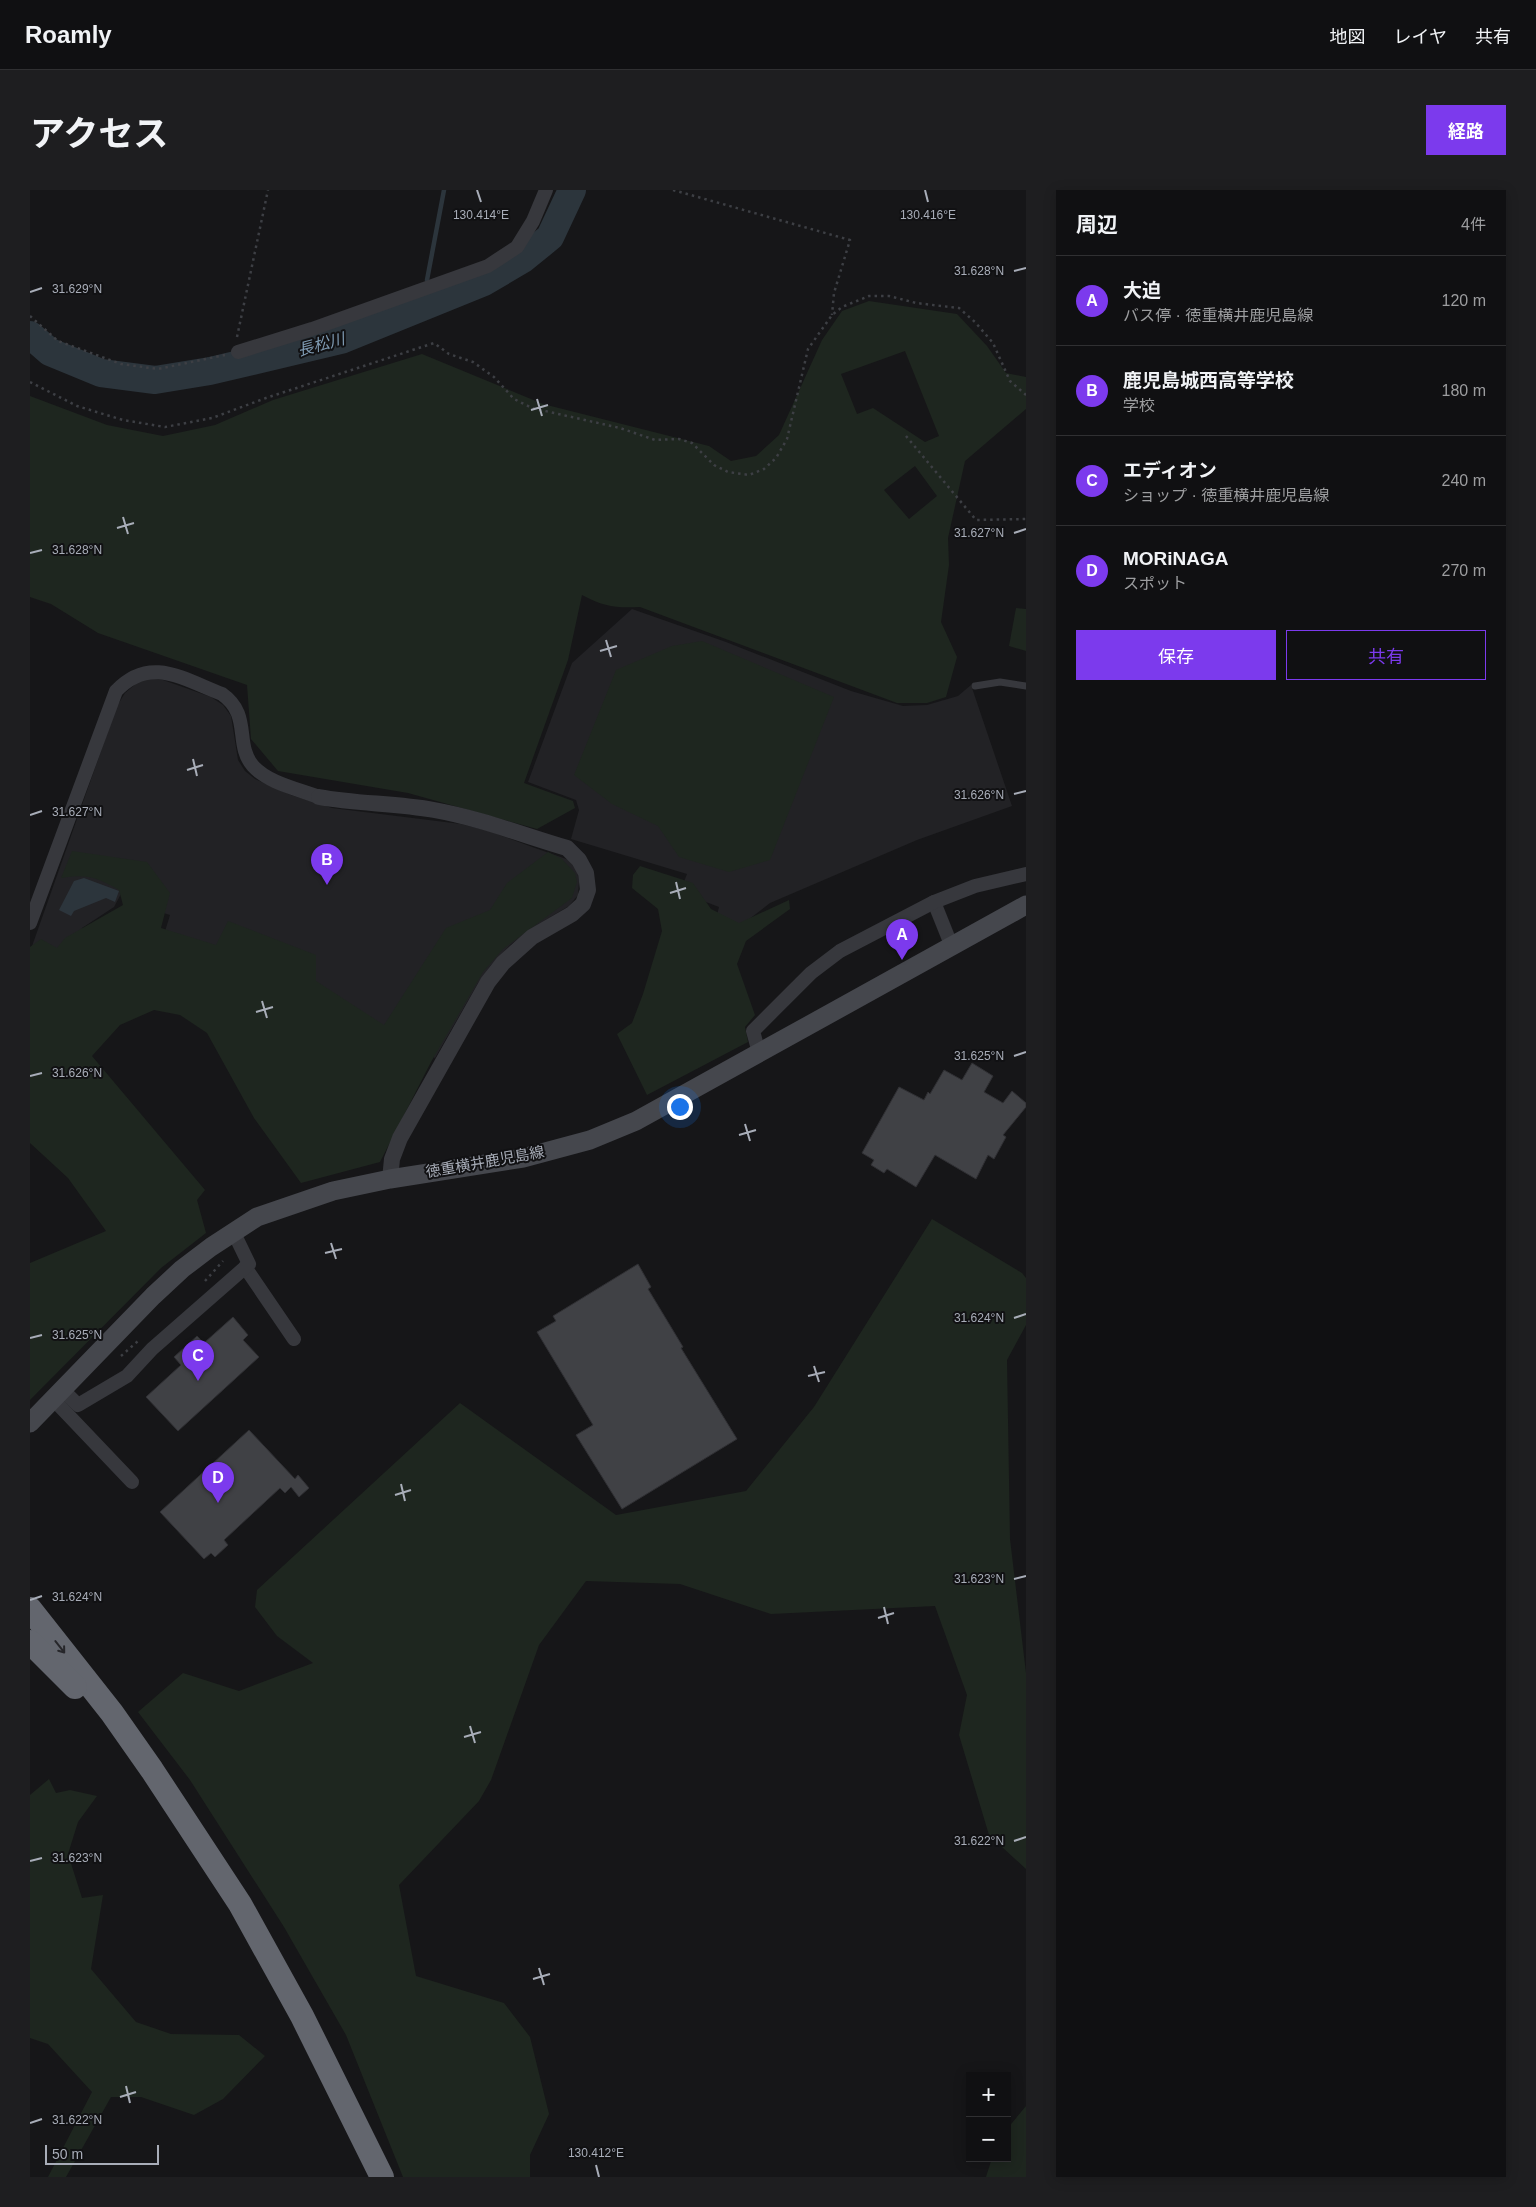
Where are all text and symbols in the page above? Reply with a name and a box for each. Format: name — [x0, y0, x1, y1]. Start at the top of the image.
text: Roamly — [25, 21, 112, 48]
text: 地図 — [1330, 27, 1366, 47]
text: レイヤ — [1394, 27, 1447, 47]
text: 共有 — [1475, 27, 1511, 47]
button: 経路 — [1426, 105, 1506, 155]
text: アクセス — [30, 114, 168, 153]
text: 130.414°E — [453, 208, 509, 222]
text: 130.416°E — [900, 208, 956, 222]
text: 周辺 — [1076, 213, 1118, 236]
text: 4件 — [1461, 216, 1486, 233]
text: 31.628°N — [954, 264, 1004, 278]
text: 大迫 — [1123, 280, 1161, 301]
text: 31.629°N — [52, 282, 102, 296]
text: A — [1086, 292, 1098, 309]
text: 120 m — [1442, 292, 1486, 309]
text: バス停 · 徳重横井鹿児島線 — [1123, 307, 1313, 324]
water label: 長松川 — [296, 330, 348, 359]
text: 鹿児島城西高等学校 — [1123, 370, 1294, 391]
text: B — [1086, 382, 1098, 399]
text: 180 m — [1442, 382, 1486, 399]
text: 学校 — [1123, 397, 1155, 414]
text: エディオン — [1123, 460, 1217, 481]
text: C — [1086, 472, 1098, 489]
text: 240 m — [1442, 472, 1486, 489]
text: ショップ · 徳重横井鹿児島線 — [1123, 487, 1329, 504]
text: 31.627°N — [954, 526, 1004, 540]
text: 31.628°N — [52, 543, 102, 557]
text: MORiNAGA — [1123, 548, 1229, 569]
text: D — [1086, 562, 1098, 579]
text: 270 m — [1442, 562, 1486, 579]
text: スポット — [1123, 575, 1187, 592]
button: 保存 — [1076, 630, 1276, 680]
button: 共有 — [1286, 630, 1486, 680]
text: 31.626°N — [954, 788, 1004, 802]
text: 31.627°N — [52, 805, 102, 819]
pin: B — [311, 844, 343, 885]
pin: A — [886, 919, 918, 960]
text: 31.625°N — [954, 1049, 1004, 1063]
text: 31.626°N — [52, 1066, 102, 1080]
your location — [667, 1094, 693, 1120]
street label: 徳重横井鹿児島線 — [424, 1143, 545, 1180]
text: 31.624°N — [954, 1311, 1004, 1325]
text: 31.625°N — [52, 1328, 102, 1342]
pin: C — [182, 1340, 214, 1381]
pin: D — [202, 1462, 234, 1503]
text: 31.623°N — [954, 1572, 1004, 1586]
text: 31.624°N — [52, 1590, 102, 1604]
one-way arrow — [55, 1640, 65, 1654]
text: 31.622°N — [954, 1834, 1004, 1848]
text: 31.623°N — [52, 1851, 102, 1865]
map controls — [966, 2072, 1011, 2162]
button: + — [966, 2072, 1011, 2117]
text: 31.622°N — [52, 2113, 102, 2127]
button: − — [966, 2117, 1011, 2162]
scale bar — [45, 2142, 159, 2165]
text: 50 m — [52, 2146, 83, 2162]
text: 130.412°E — [568, 2146, 624, 2160]

